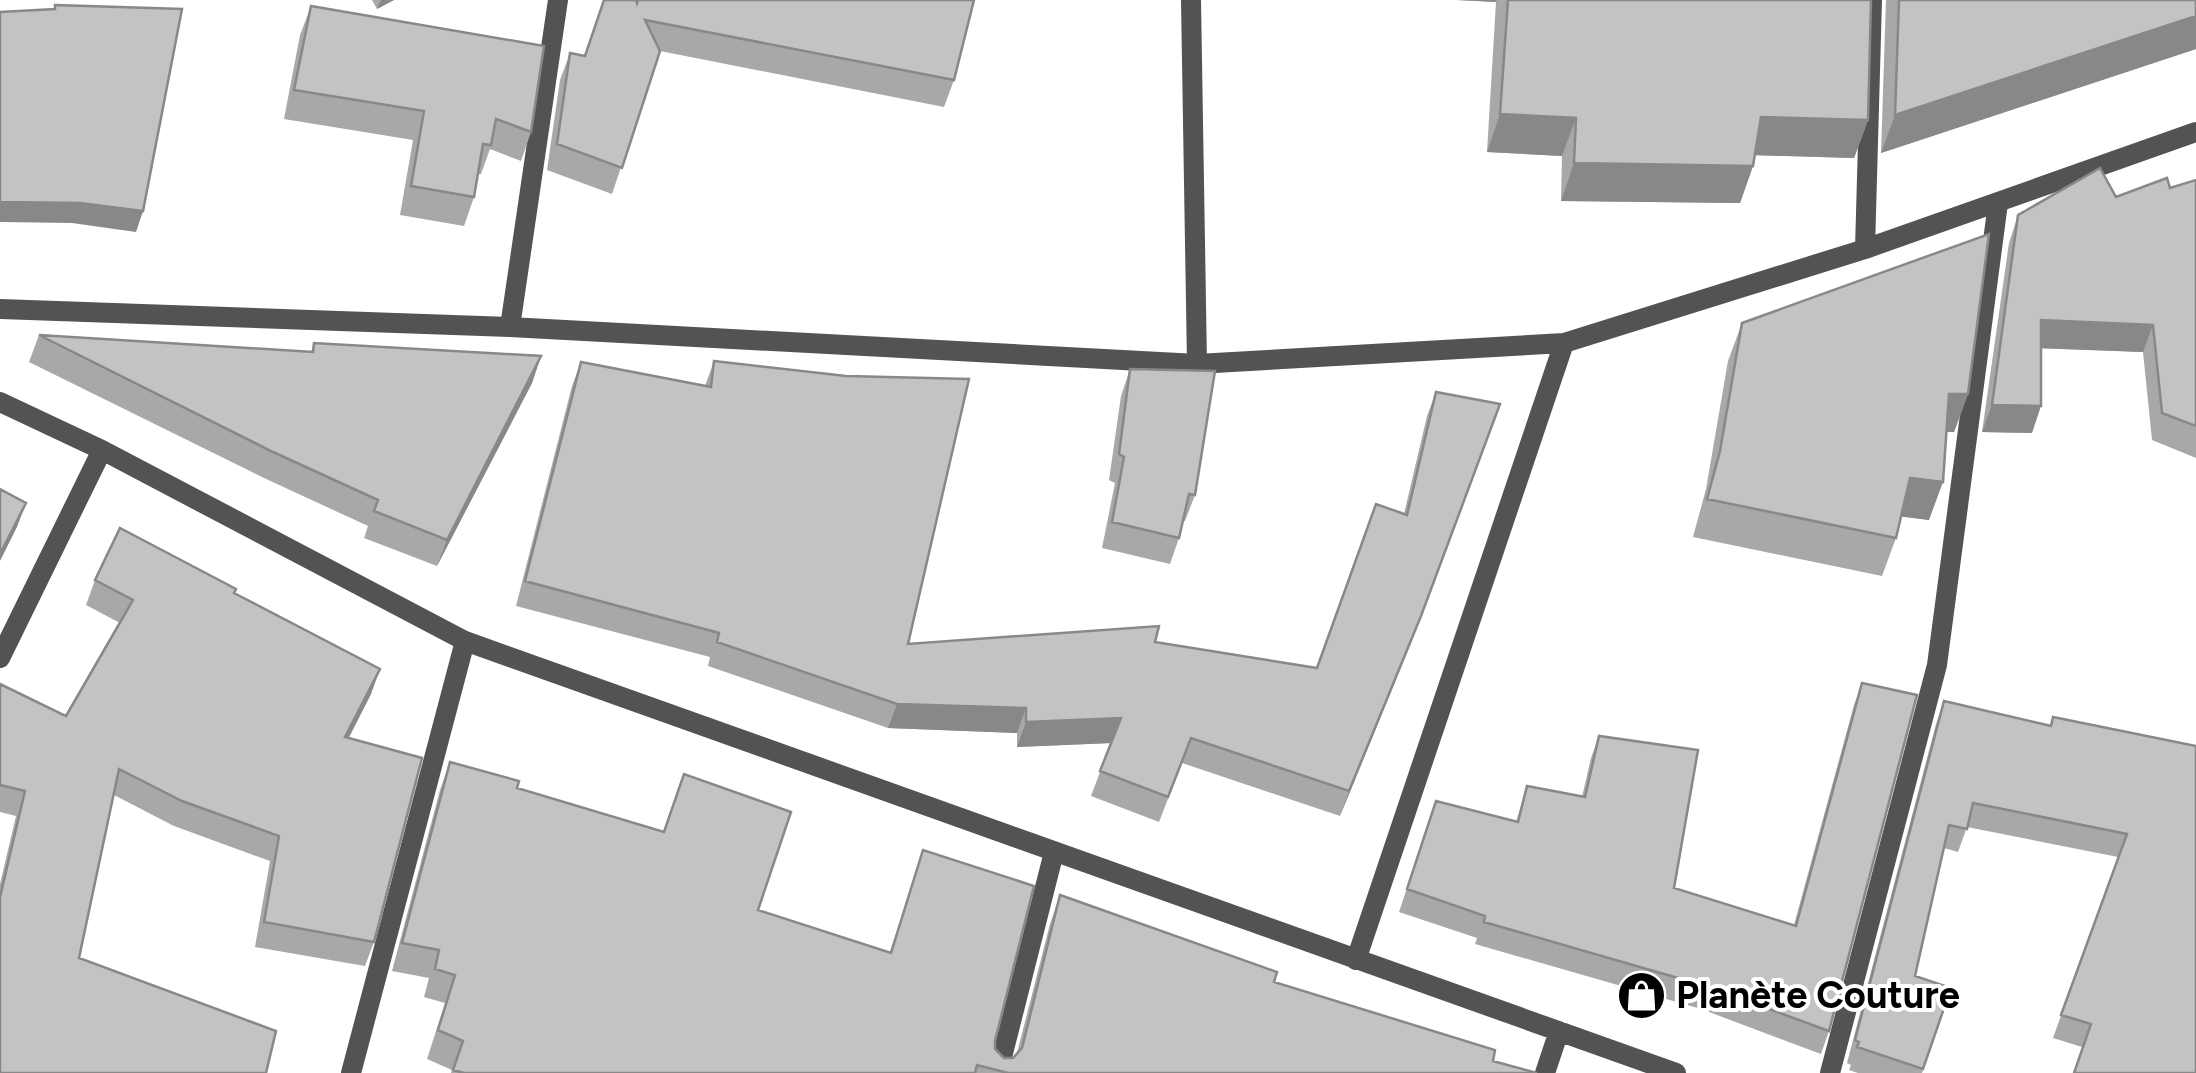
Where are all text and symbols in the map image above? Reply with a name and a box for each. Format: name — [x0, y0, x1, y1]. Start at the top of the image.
shop icon: Planète Couture — [1615, 969, 1667, 1021]
place label: Planète Couture — [1676, 972, 1960, 1018]

